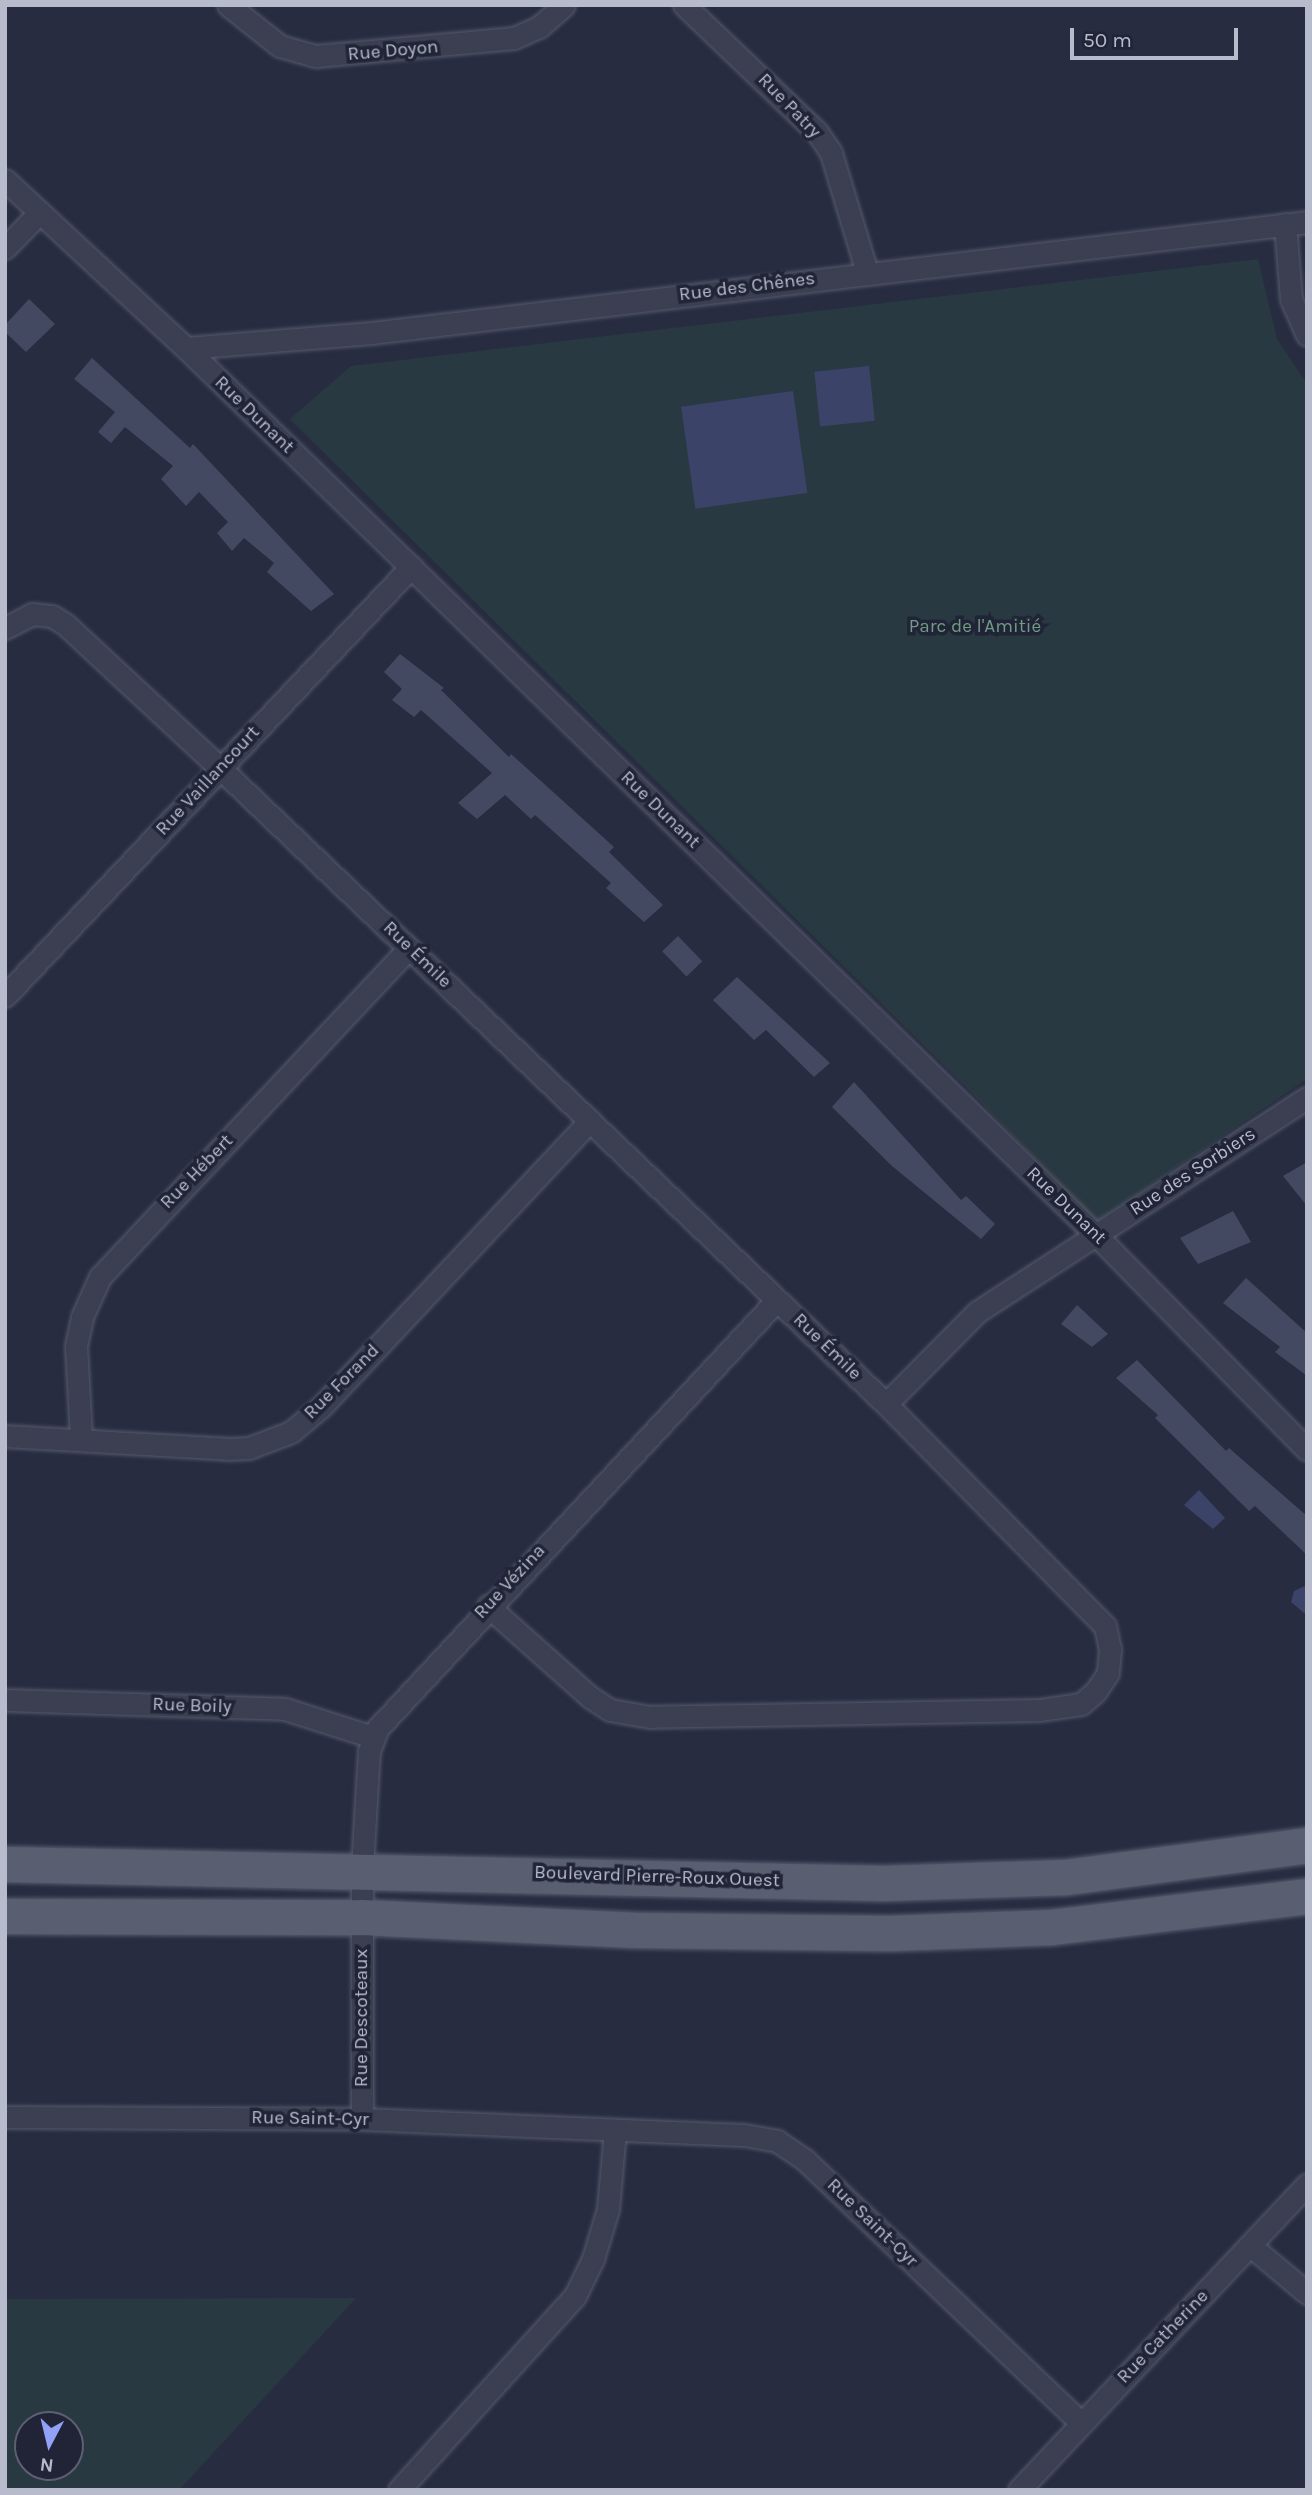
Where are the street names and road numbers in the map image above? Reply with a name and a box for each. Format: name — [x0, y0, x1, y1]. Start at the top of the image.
street label: Rue Doyon — [347, 36, 439, 66]
street label: Rue Patry — [753, 69, 825, 143]
street label: Rue des Chênes — [678, 267, 816, 307]
street label: Rue Dunant — [209, 371, 299, 459]
street label: Rue Vaillancourt — [151, 721, 265, 841]
street label: Rue Dunant — [615, 766, 705, 854]
street label: Rue Émile — [378, 917, 456, 993]
street label: Rue des Sorbiers — [1126, 1123, 1260, 1221]
street label: Rue Hébert — [156, 1130, 238, 1214]
street label: Rue Dunant — [1021, 1162, 1111, 1250]
street label: Rue Émile — [788, 1309, 866, 1385]
street label: Rue Forand — [300, 1340, 384, 1424]
street label: Rue Vézina — [470, 1540, 550, 1624]
street label: Rue Boily — [152, 1693, 232, 1719]
street label: Boulevard Pierre-Roux Ouest — [534, 1861, 780, 1893]
street label: Rue Descoteaux — [351, 1949, 373, 2087]
street label: Rue Saint-Cyr — [251, 2107, 369, 2131]
street label: Rue Saint-Cyr — [822, 2174, 922, 2272]
street label: Rue Catherine — [1113, 2285, 1213, 2389]

